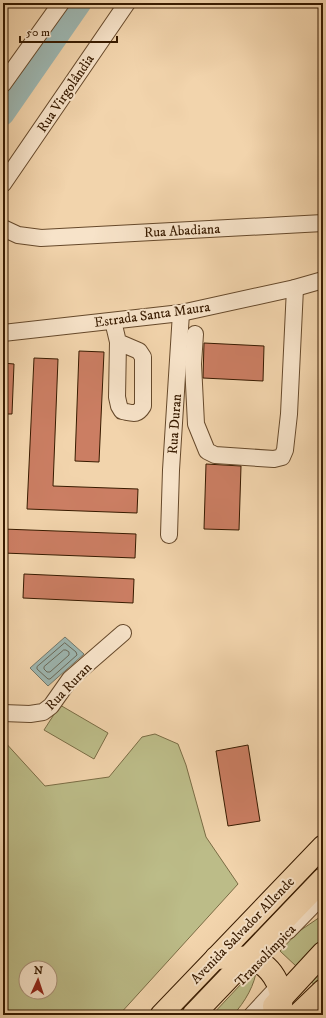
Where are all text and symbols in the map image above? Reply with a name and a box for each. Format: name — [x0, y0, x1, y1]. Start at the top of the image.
scale bar — [20, 18, 117, 44]
text: 50 m — [26, 25, 50, 40]
street label: Rua Virgolândia — [33, 51, 99, 136]
street label: Rua Abadiana — [144, 220, 221, 242]
street label: Estrada Santa Maura — [93, 298, 211, 332]
street label: Rua Duran — [164, 392, 186, 455]
street label: Rua Ruran — [42, 659, 96, 714]
street label: Avenida Salvador Allende — [187, 873, 299, 988]
street label: Transolímpica — [231, 921, 300, 991]
north arrow — [18, 960, 58, 1000]
text: N — [34, 964, 43, 978]

